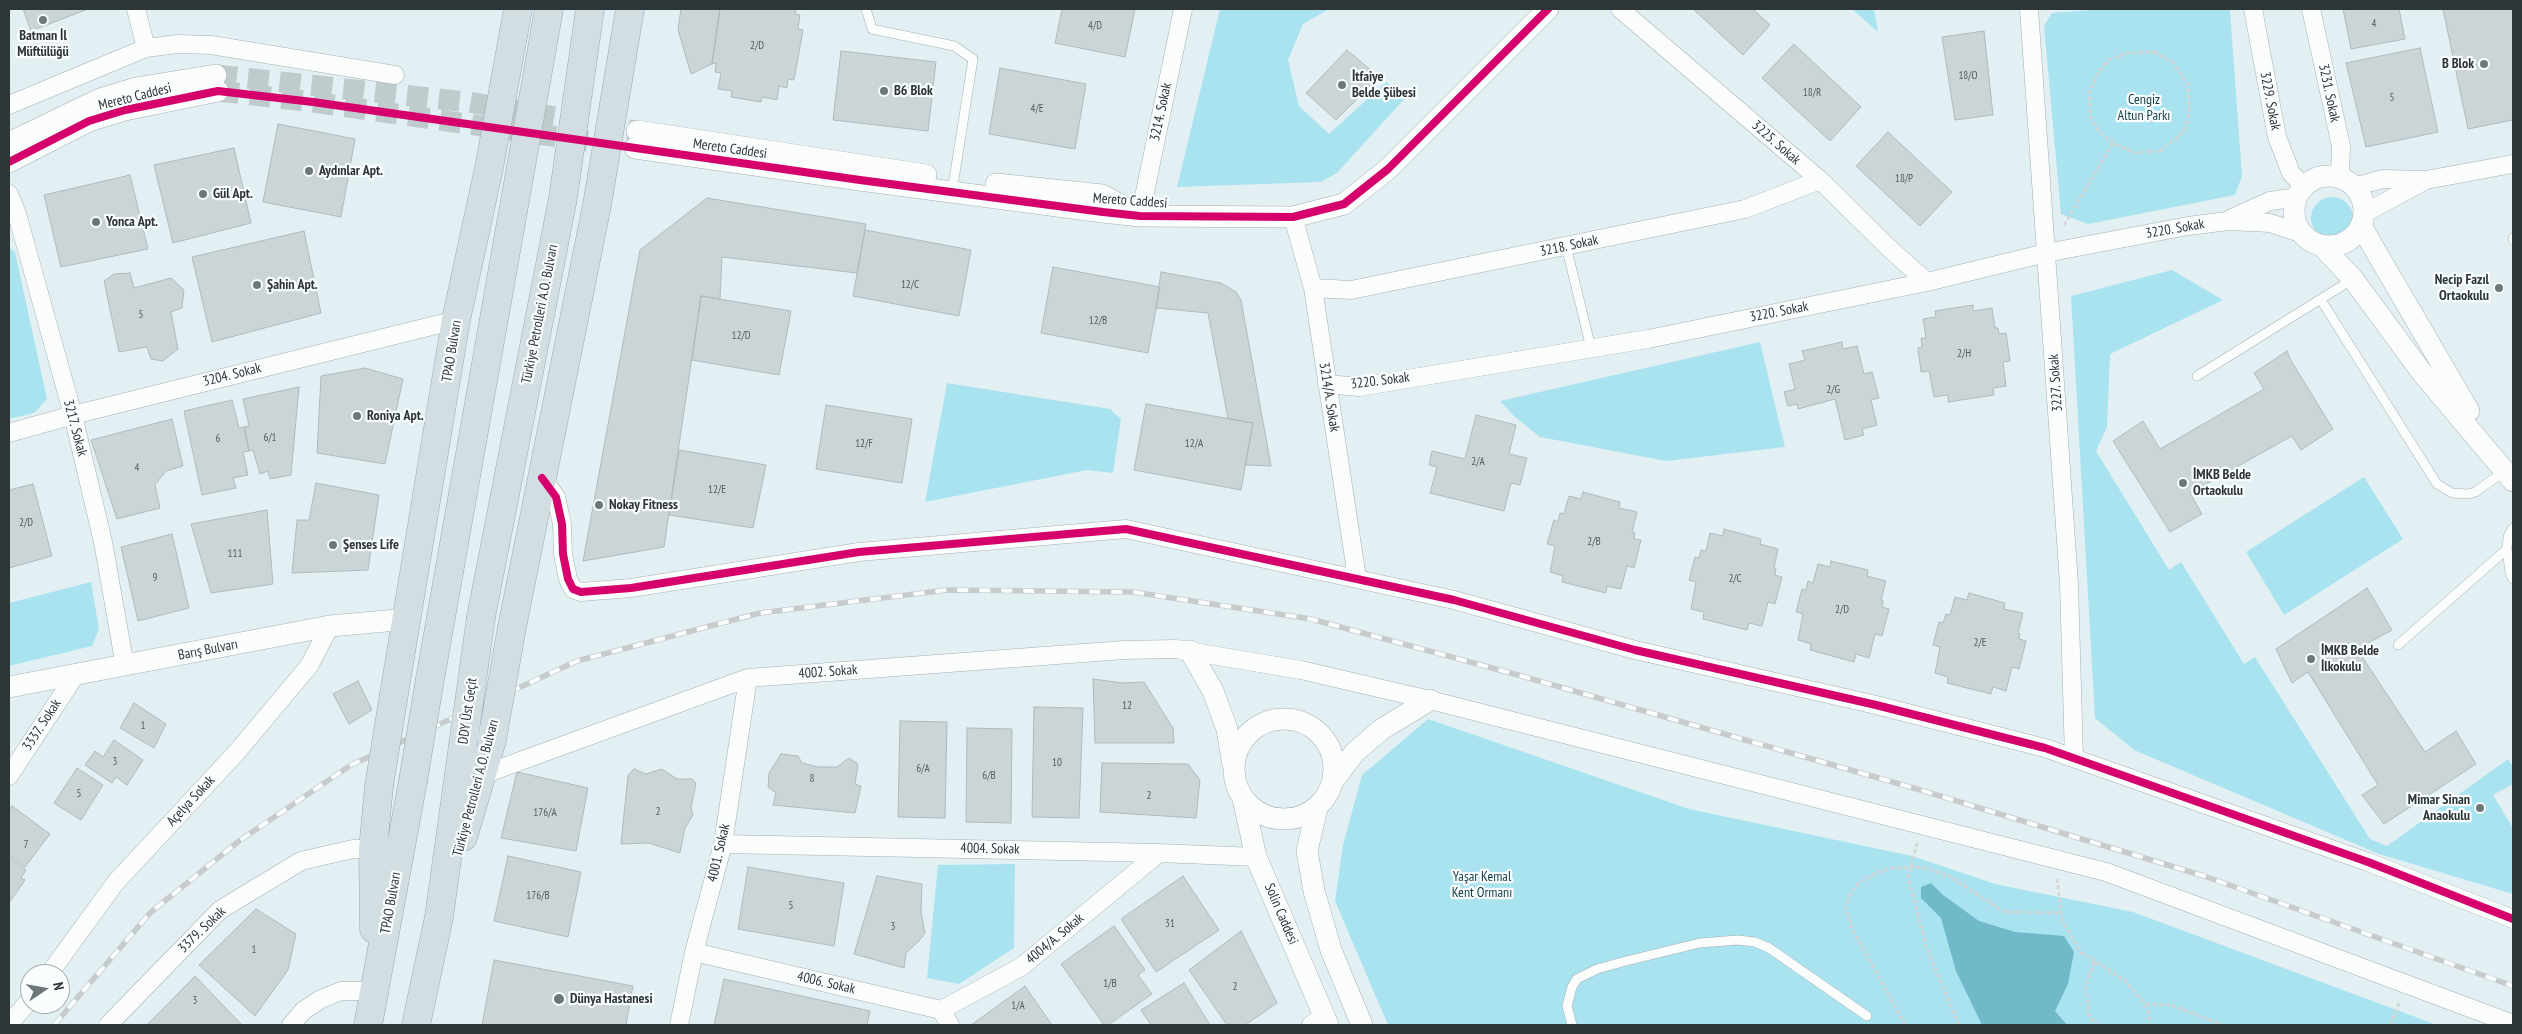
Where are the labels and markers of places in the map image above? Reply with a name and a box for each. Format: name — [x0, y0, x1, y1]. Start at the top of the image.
marker: Batman İl Müftülüğü — [37, 14, 49, 26]
place label: Batman İl Müftülüğü — [17, 28, 69, 60]
place label: B Blok — [2442, 56, 2474, 72]
marker: B Blok — [2478, 58, 2490, 70]
place label: İtfaiye Belde Şübesi — [1352, 69, 1416, 102]
marker: İtfaiye Belde Şübesi — [1336, 79, 1348, 91]
place label: B6 Blok — [894, 83, 933, 99]
marker: B6 Blok — [878, 85, 890, 97]
place label: Aydınlar Apt. — [319, 163, 383, 179]
marker: Aydınlar Apt. — [303, 165, 315, 177]
place label: Gül Apt. — [213, 186, 253, 202]
marker: Gül Apt. — [197, 188, 209, 200]
place label: Yonca Apt. — [106, 214, 158, 230]
marker: Yonca Apt. — [90, 216, 102, 228]
place label: Necip Fazıl Ortaokulu — [2435, 272, 2489, 304]
place label: Şahin Apt. — [267, 277, 318, 293]
marker: Şahin Apt. — [251, 279, 263, 291]
marker: Necip Fazıl Ortaokulu — [2493, 282, 2505, 294]
place label: Roniya Apt. — [367, 408, 424, 424]
marker: Roniya Apt. — [351, 410, 363, 422]
place label: İMKB Belde Ortaokulu — [2193, 467, 2251, 500]
marker: İMKB Belde Ortaokulu — [2177, 477, 2189, 489]
place label: Nokay Fitness — [609, 497, 678, 513]
marker: Nokay Fitness — [593, 499, 605, 511]
place label: Şenses Life — [343, 537, 399, 553]
marker: Şenses Life — [327, 539, 339, 551]
place label: İMKB Belde İlkokulu — [2321, 643, 2379, 676]
marker: İMKB Belde İlkokulu — [2305, 653, 2317, 665]
place label: Mimar Sinan Anaokulu — [2408, 792, 2470, 824]
marker: Mimar Sinan Anaokulu — [2474, 802, 2486, 814]
place label: Dünya Hastanesi — [570, 991, 653, 1007]
marker: Dünya Hastanesi — [552, 992, 566, 1006]

